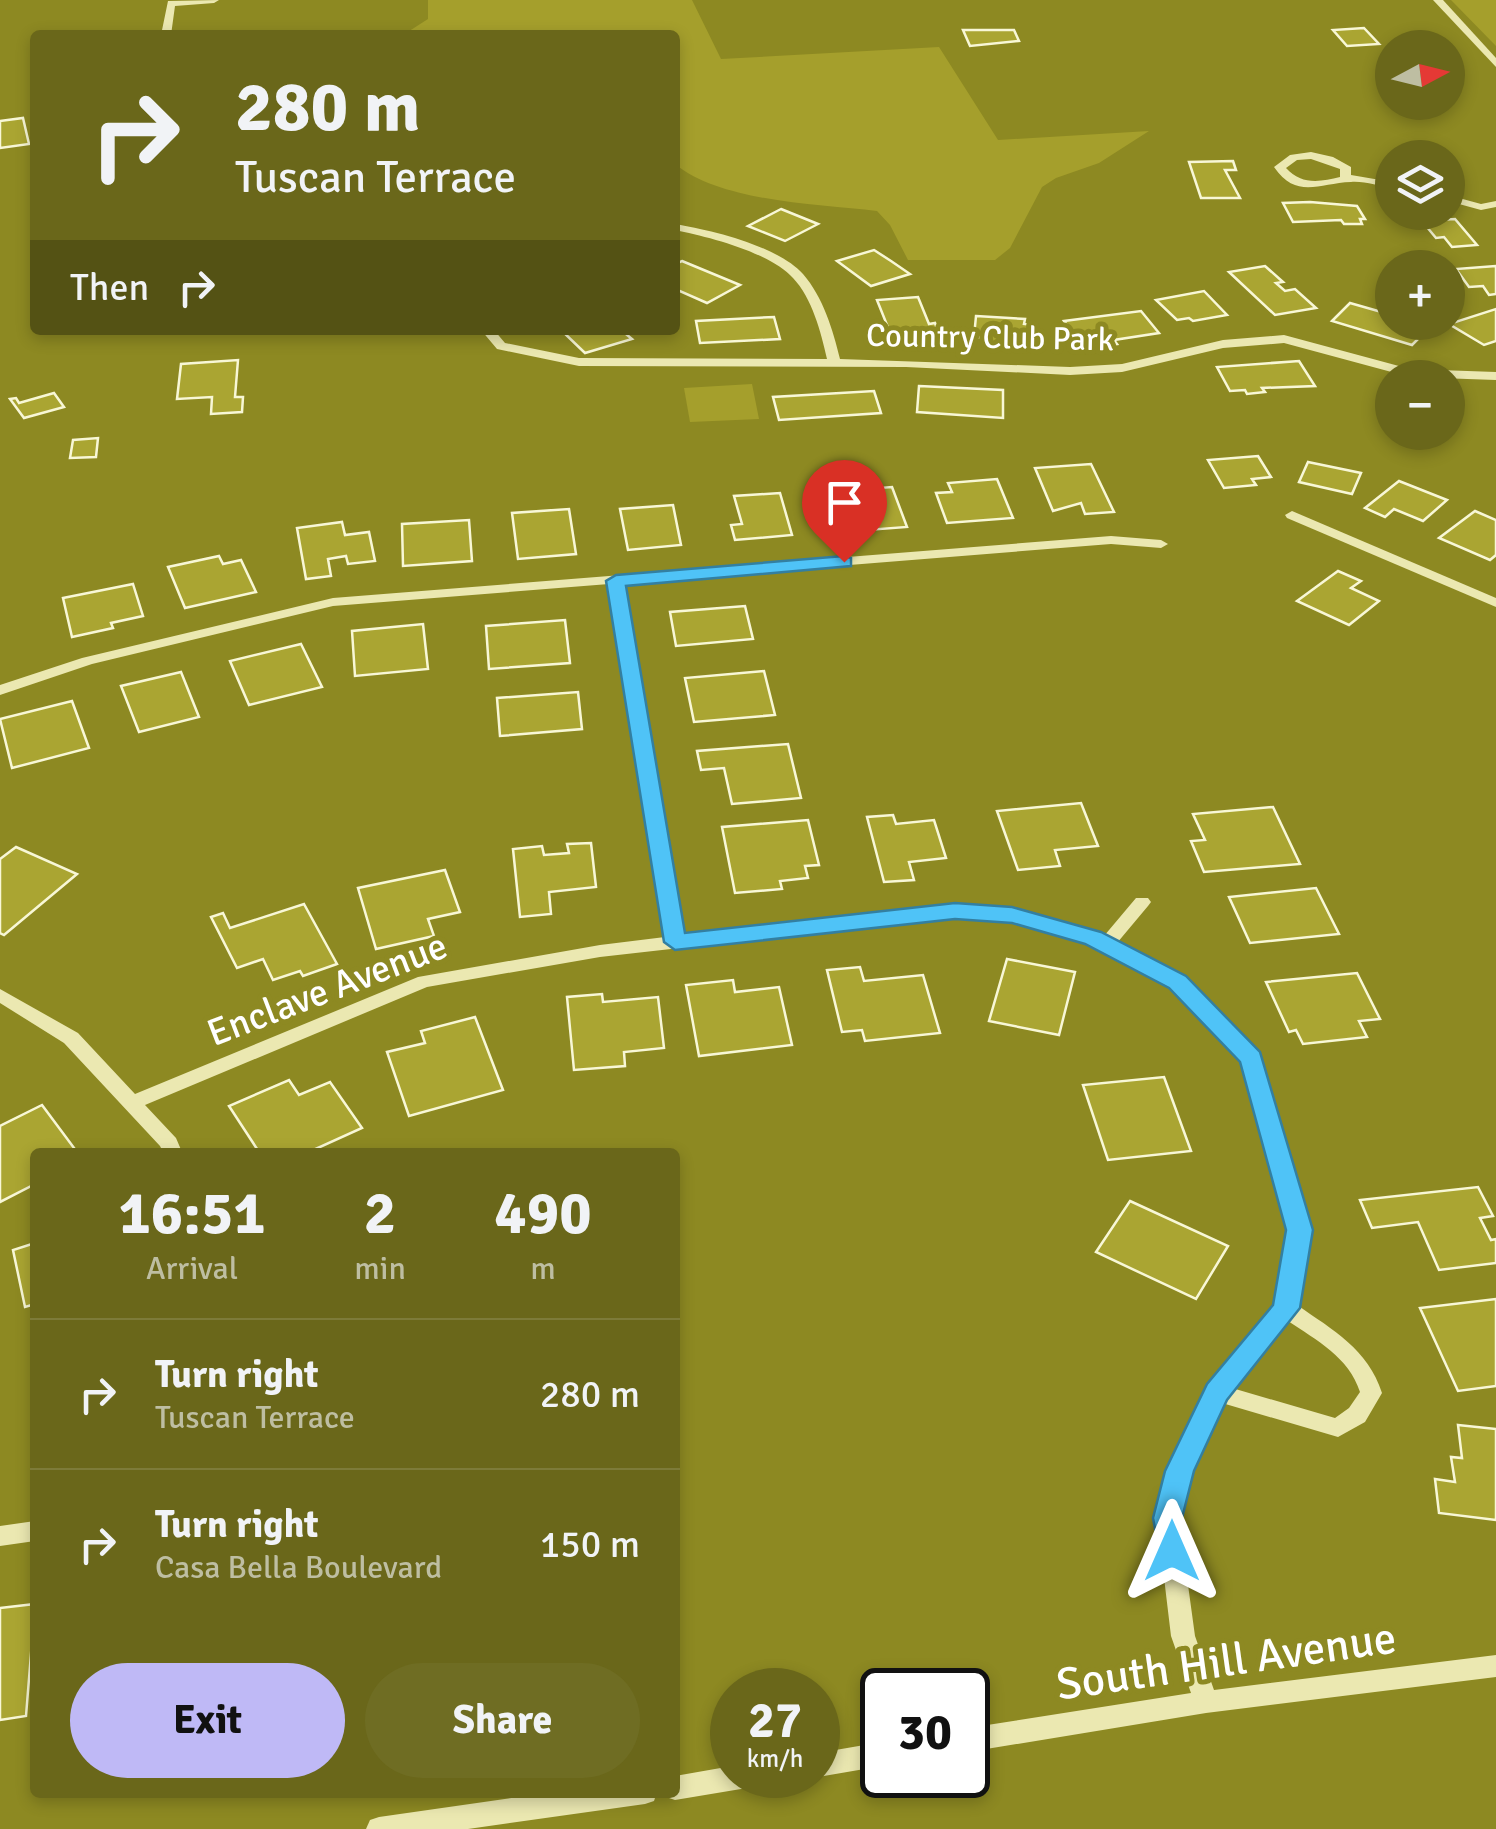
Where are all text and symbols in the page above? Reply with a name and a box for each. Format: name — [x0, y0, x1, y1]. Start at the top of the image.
north arrow — [1375, 30, 1465, 120]
map controls — [1375, 30, 1465, 450]
text: 280 m — [235, 64, 420, 150]
icon: right — [70, 70, 200, 200]
button: layers — [1375, 140, 1465, 230]
text: Tuscan Terrace — [235, 150, 516, 205]
button: + — [1375, 250, 1465, 340]
icon: right — [169, 260, 224, 315]
text: Then — [70, 264, 149, 311]
street label: Country Club Park — [866, 316, 1114, 359]
button: − — [1375, 360, 1465, 450]
pin — [802, 460, 887, 563]
icon: arrive — [817, 475, 872, 530]
street label: Enclave Avenue — [201, 922, 454, 1057]
text: 16:51 — [118, 1177, 266, 1251]
text: 2 — [364, 1177, 396, 1251]
text: 490 — [494, 1177, 592, 1251]
text: Arrival — [146, 1249, 238, 1288]
text: min — [354, 1249, 406, 1288]
text: m — [530, 1249, 556, 1288]
text: Turn right — [155, 1351, 319, 1398]
icon: right — [70, 1367, 125, 1422]
text: 280 m — [540, 1371, 640, 1418]
text: Tuscan Terrace — [155, 1398, 355, 1437]
position arrow — [1120, 1499, 1224, 1603]
text: Turn right — [155, 1501, 319, 1548]
icon: right — [70, 1517, 125, 1572]
text: 150 m — [540, 1521, 640, 1568]
text: Casa Bella Boulevard — [155, 1548, 442, 1587]
street label: South Hill Avenue — [1053, 1610, 1400, 1713]
button: Exit — [70, 1663, 345, 1778]
button: Share — [365, 1663, 640, 1778]
speed limit sign: 30 — [860, 1668, 990, 1798]
text: 27 — [748, 1690, 802, 1752]
text: km/h — [747, 1743, 803, 1774]

